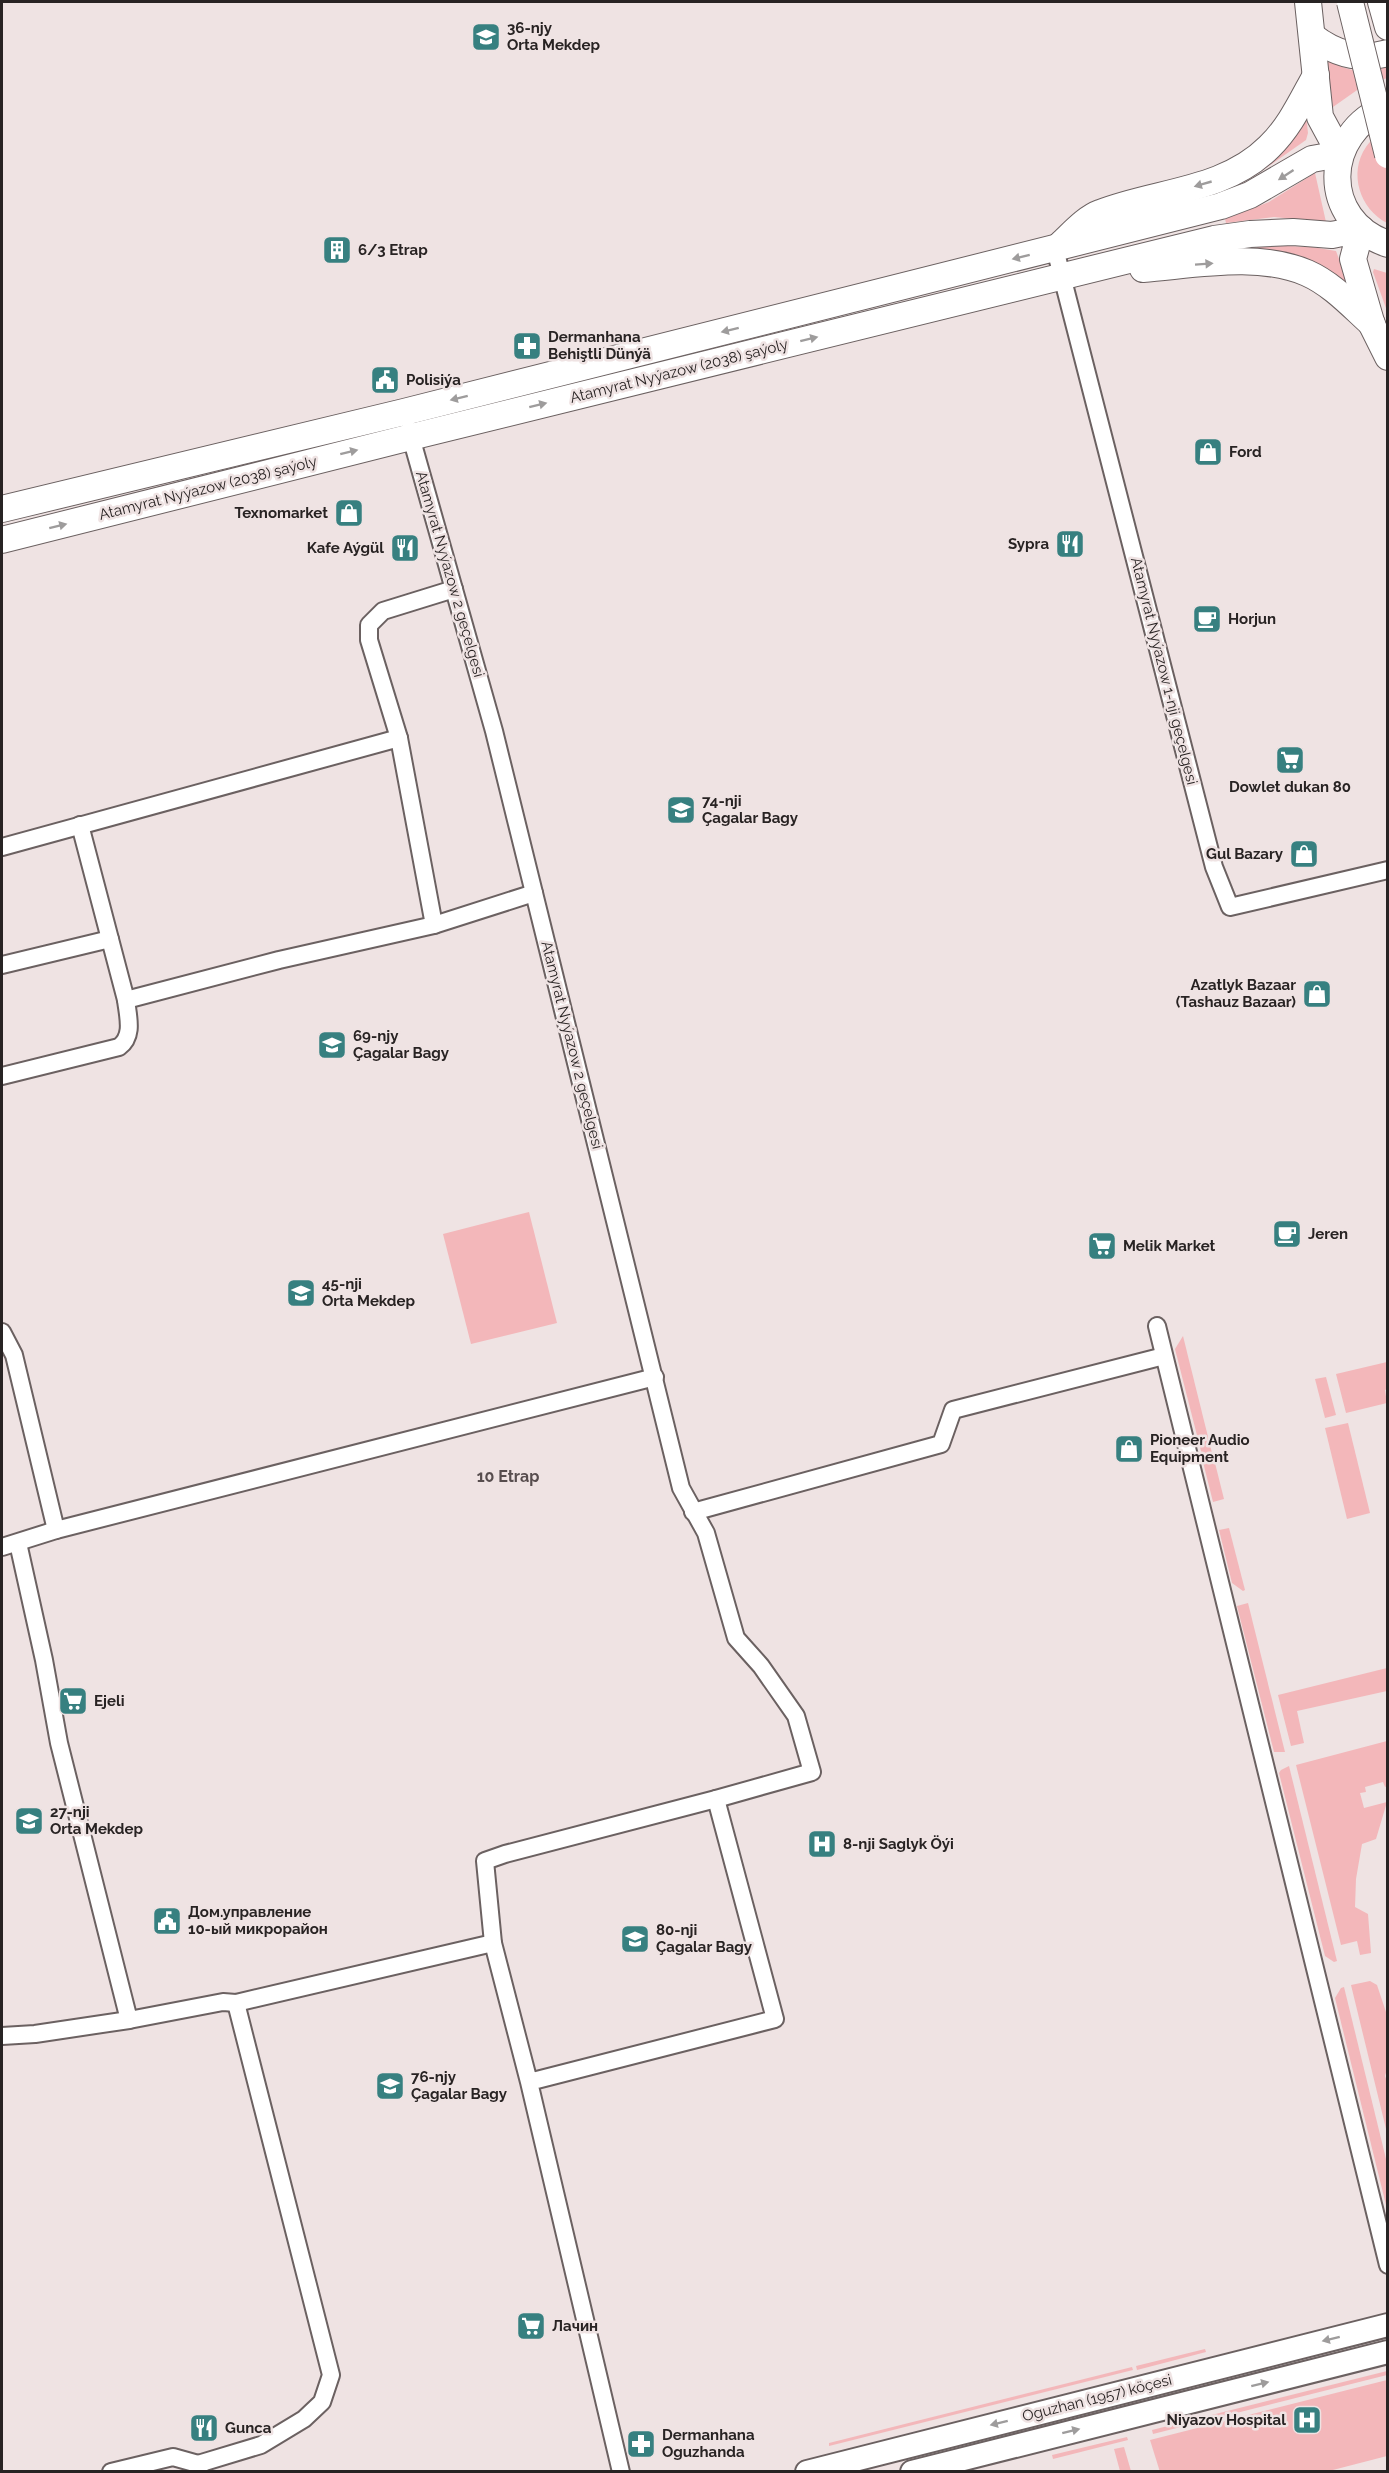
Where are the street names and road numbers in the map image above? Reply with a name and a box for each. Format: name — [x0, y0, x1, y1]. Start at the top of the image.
street label: Atamyrat Nyýazow (2038) şaýoly — [568, 335, 790, 407]
street label: Atamyrat Nyýazow (2038) şaýoly — [97, 452, 319, 524]
street label: Atamyrat Nyýazow 2 geçelgesi — [412, 469, 488, 679]
street label: Atamyrat Nyýazow 1-nji geçelgesi — [1127, 555, 1201, 787]
street label: Atamyrat Nyýazow 2 geçelgesi — [537, 939, 607, 1151]
street label: Oguzhan (1957) köçesi — [1020, 2371, 1174, 2425]

